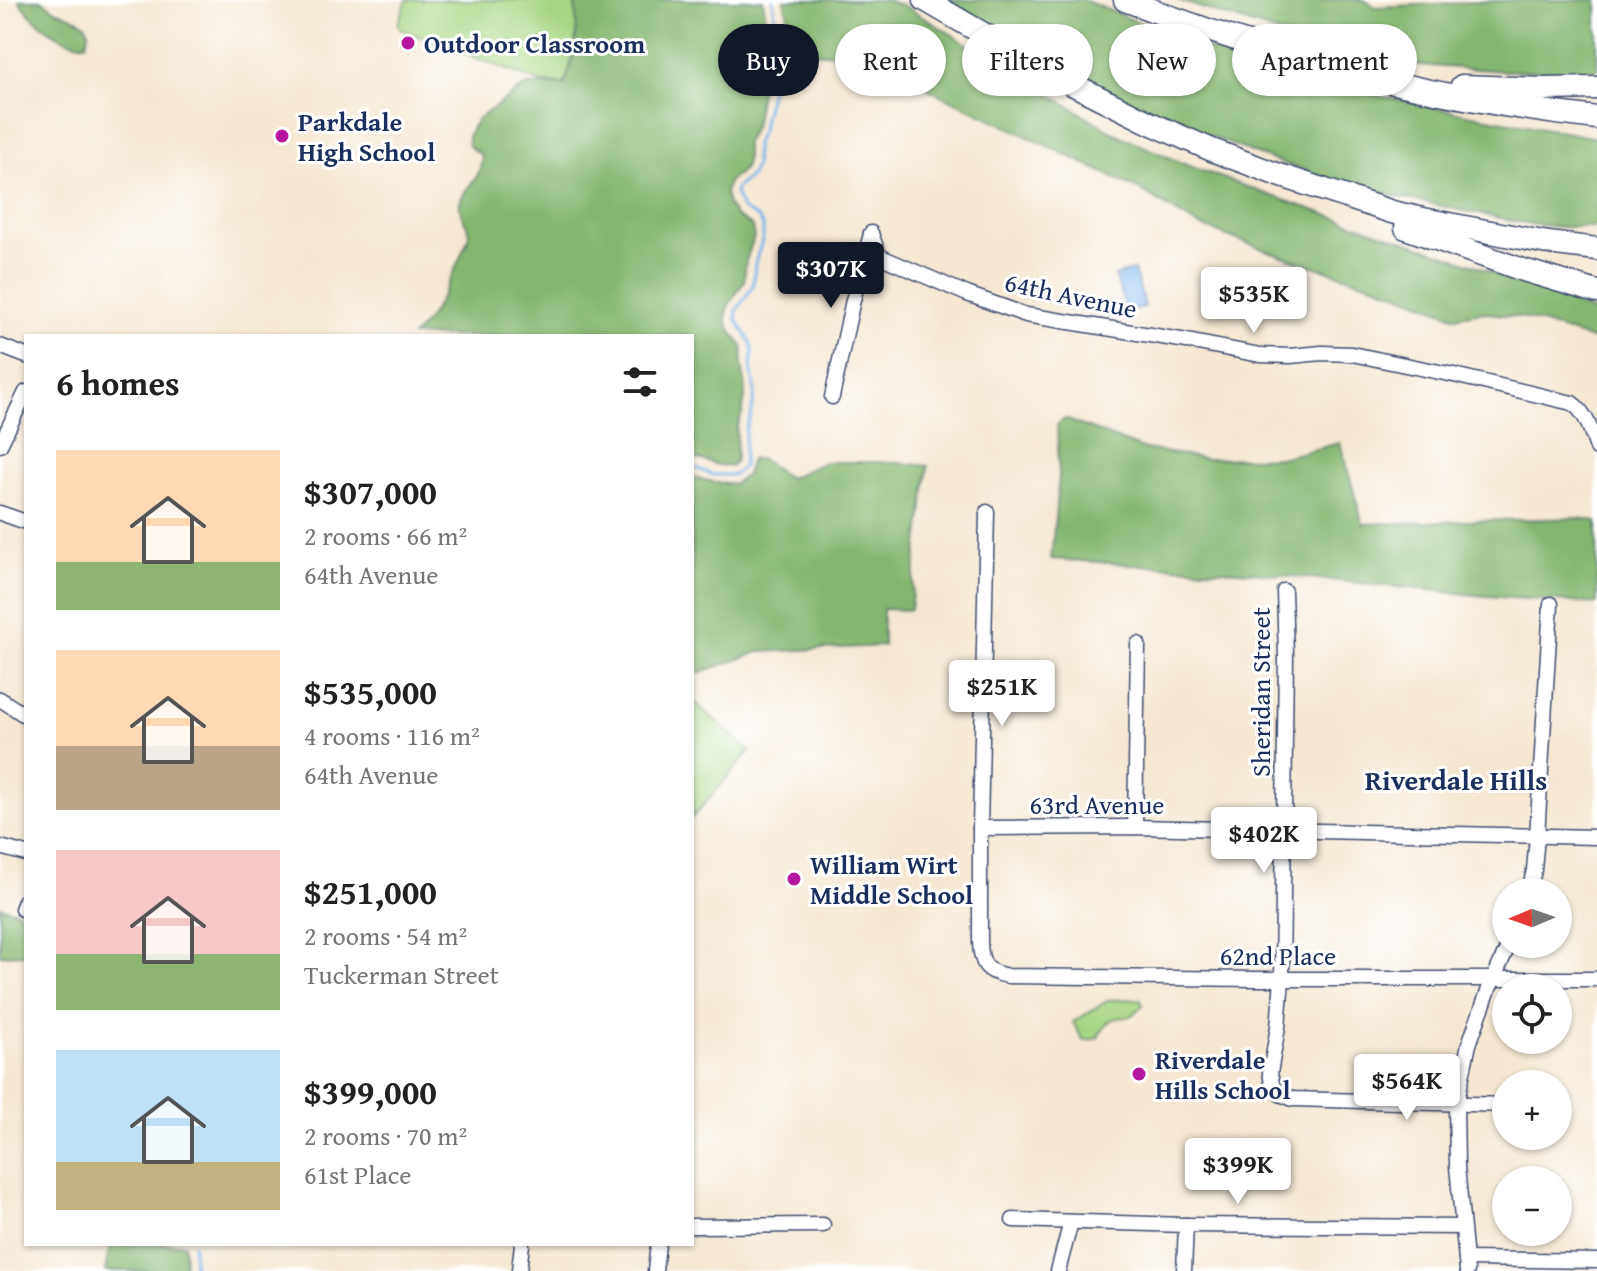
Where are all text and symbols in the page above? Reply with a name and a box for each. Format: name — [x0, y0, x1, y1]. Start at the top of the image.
place label: Outdoor Classroom — [424, 24, 646, 63]
chip: Buy — [718, 24, 819, 96]
chip: Rent — [835, 24, 946, 96]
chip: Filters — [962, 24, 1093, 96]
chip: New — [1109, 24, 1216, 96]
chip: Apartment — [1232, 24, 1417, 96]
marker: Outdoor Classroom — [399, 34, 417, 52]
place label: Parkdale High School — [298, 102, 435, 171]
marker: Parkdale High School — [273, 127, 291, 145]
pin: $307K — [775, 242, 887, 310]
text: $307K — [796, 248, 866, 287]
street label: 64th Avenue — [1001, 262, 1141, 328]
pin: $535K — [1198, 267, 1310, 335]
text: $535K — [1219, 273, 1289, 312]
text: 6 homes — [56, 358, 180, 407]
icon: filters — [618, 360, 662, 404]
text: $307,000 — [304, 467, 437, 516]
icon: home — [120, 482, 216, 578]
text: 2 rooms · 66 m² — [304, 516, 467, 555]
text: 64th Avenue — [304, 555, 438, 594]
street label: Sheridan Street — [1241, 607, 1280, 777]
pin: $251K — [946, 660, 1058, 728]
text: $251K — [967, 666, 1037, 705]
text: $535,000 — [304, 667, 437, 716]
icon: home — [120, 682, 216, 778]
text: 4 rooms · 116 m² — [304, 716, 480, 755]
text: 64th Avenue — [304, 755, 438, 794]
district label: Riverdale Hills — [1365, 759, 1547, 800]
street label: 63rd Avenue — [1030, 785, 1165, 824]
pin: $402K — [1208, 807, 1320, 875]
text: $402K — [1229, 813, 1299, 852]
place label: William Wirt Middle School — [810, 845, 973, 914]
text: $251,000 — [304, 867, 437, 916]
marker: William Wirt Middle School — [785, 870, 803, 888]
north arrow — [1492, 878, 1572, 958]
map controls — [1492, 878, 1572, 1246]
icon: home — [120, 882, 216, 978]
text: 2 rooms · 54 m² — [304, 916, 467, 955]
street label: 62nd Place — [1220, 936, 1336, 975]
text: Tuckerman Street — [304, 955, 499, 994]
button: locate — [1492, 974, 1572, 1054]
place label: Riverdale Hills School — [1155, 1040, 1290, 1109]
pin: $564K — [1351, 1054, 1463, 1122]
text: $564K — [1372, 1060, 1442, 1099]
marker: Riverdale Hills School — [1130, 1065, 1148, 1083]
text: $399,000 — [304, 1067, 437, 1116]
button: + — [1492, 1070, 1572, 1150]
icon: home — [120, 1082, 216, 1178]
text: 2 rooms · 70 m² — [304, 1116, 467, 1155]
pin: $399K — [1182, 1138, 1294, 1206]
text: $399K — [1203, 1144, 1273, 1183]
text: 61st Place — [304, 1155, 412, 1194]
button: − — [1492, 1166, 1572, 1246]

